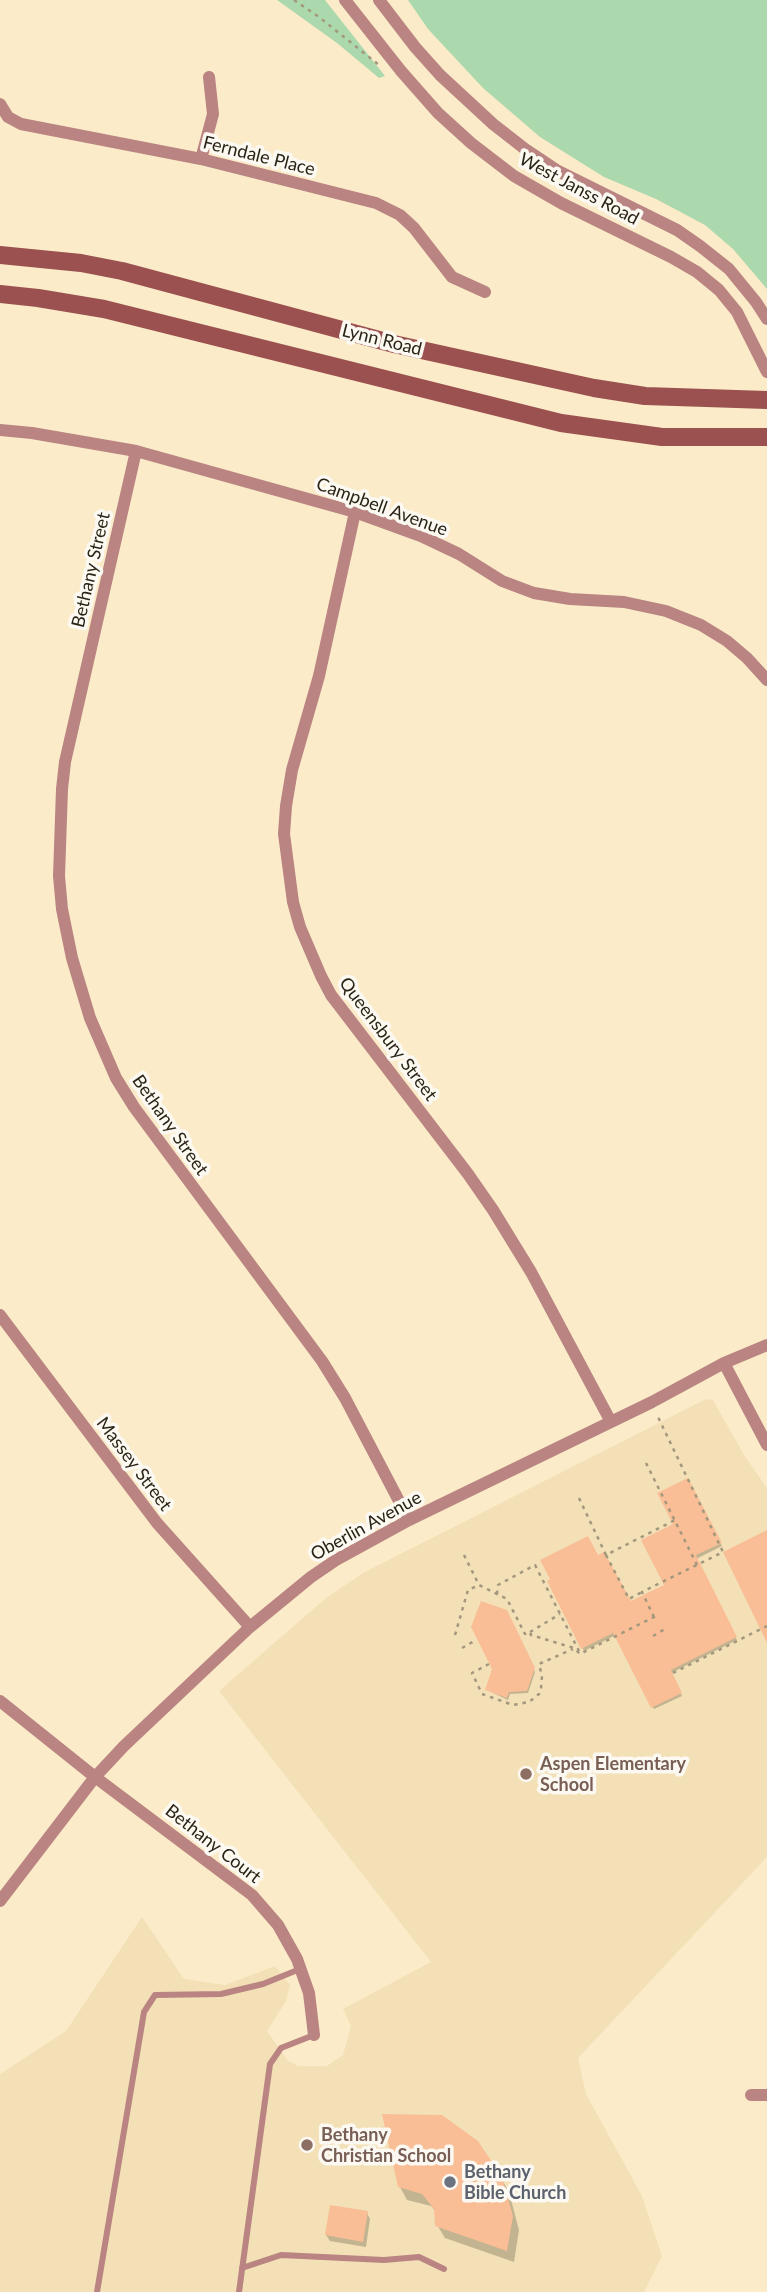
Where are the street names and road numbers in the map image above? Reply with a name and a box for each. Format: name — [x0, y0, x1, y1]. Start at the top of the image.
street label: Ferndale Place — [201, 132, 317, 180]
street label: West Janss Road — [516, 148, 642, 230]
street label: Lynn Road — [340, 320, 424, 360]
street label: Campbell Avenue — [313, 473, 451, 541]
street label: Bethany Street — [67, 510, 115, 630]
street label: Queensbury Street — [335, 973, 441, 1105]
street label: Bethany Street — [127, 1071, 213, 1179]
street label: Massey Street — [92, 1413, 176, 1515]
street label: Oberlin Avenue — [307, 1487, 425, 1565]
street label: Bethany Court — [161, 1800, 265, 1888]

